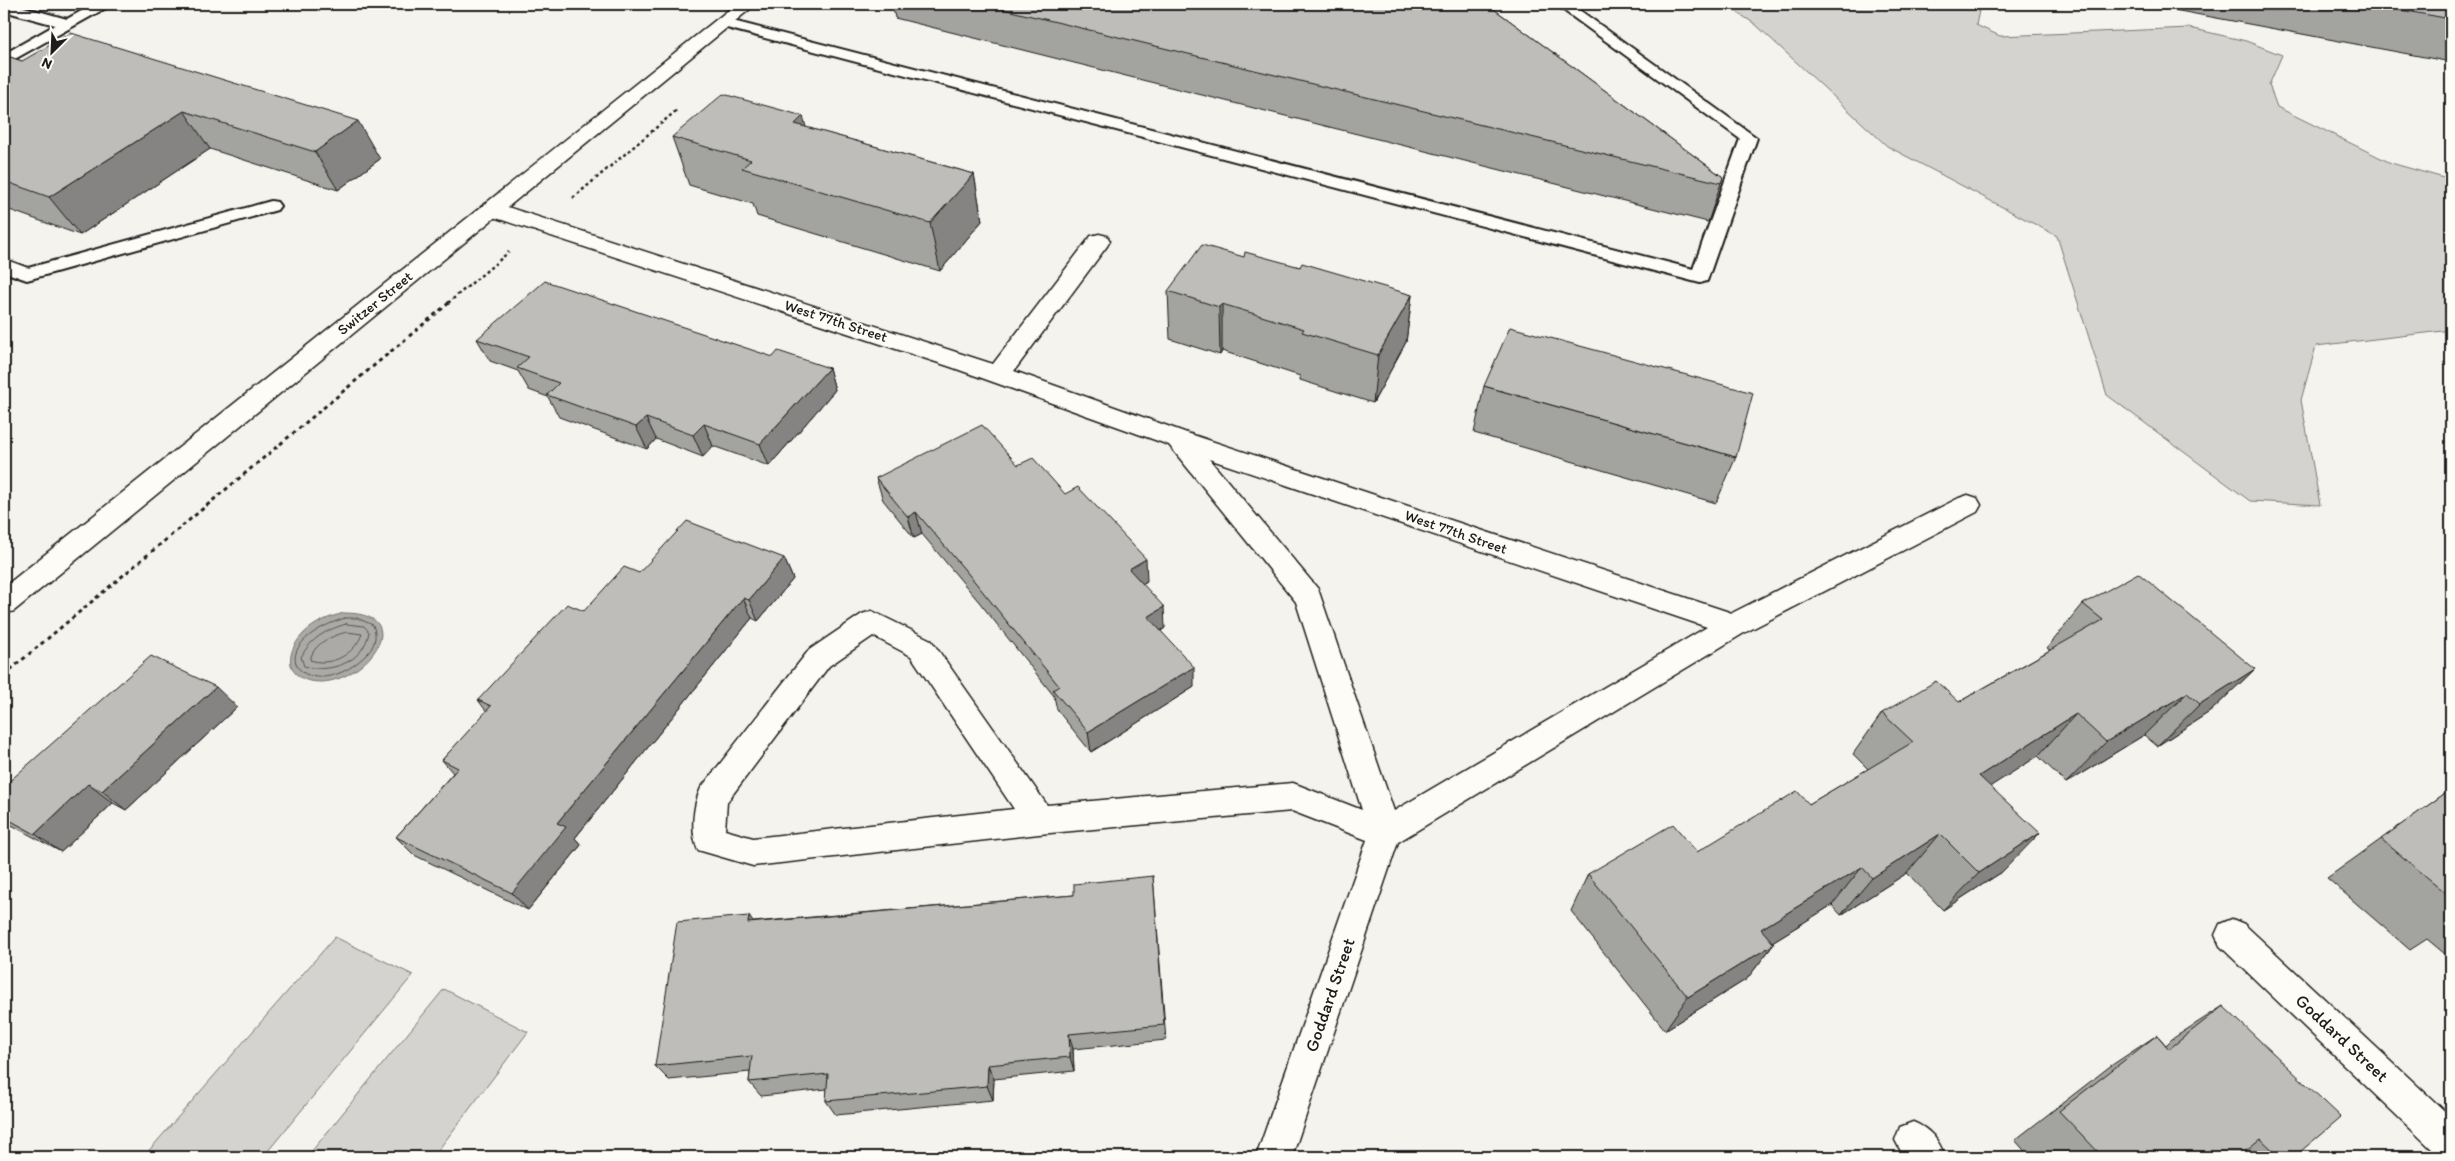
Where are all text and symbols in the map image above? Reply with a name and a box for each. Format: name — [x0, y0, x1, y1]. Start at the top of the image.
north arrow — [28, 28, 78, 78]
text: N — [39, 54, 55, 73]
street label: Switzer Street — [334, 267, 417, 339]
street label: West 77th Street — [782, 296, 890, 346]
street label: West 77th Street — [1402, 506, 1510, 558]
street label: Goddard Street — [1300, 935, 1360, 1055]
street label: Goddard Street — [2291, 989, 2393, 1087]

